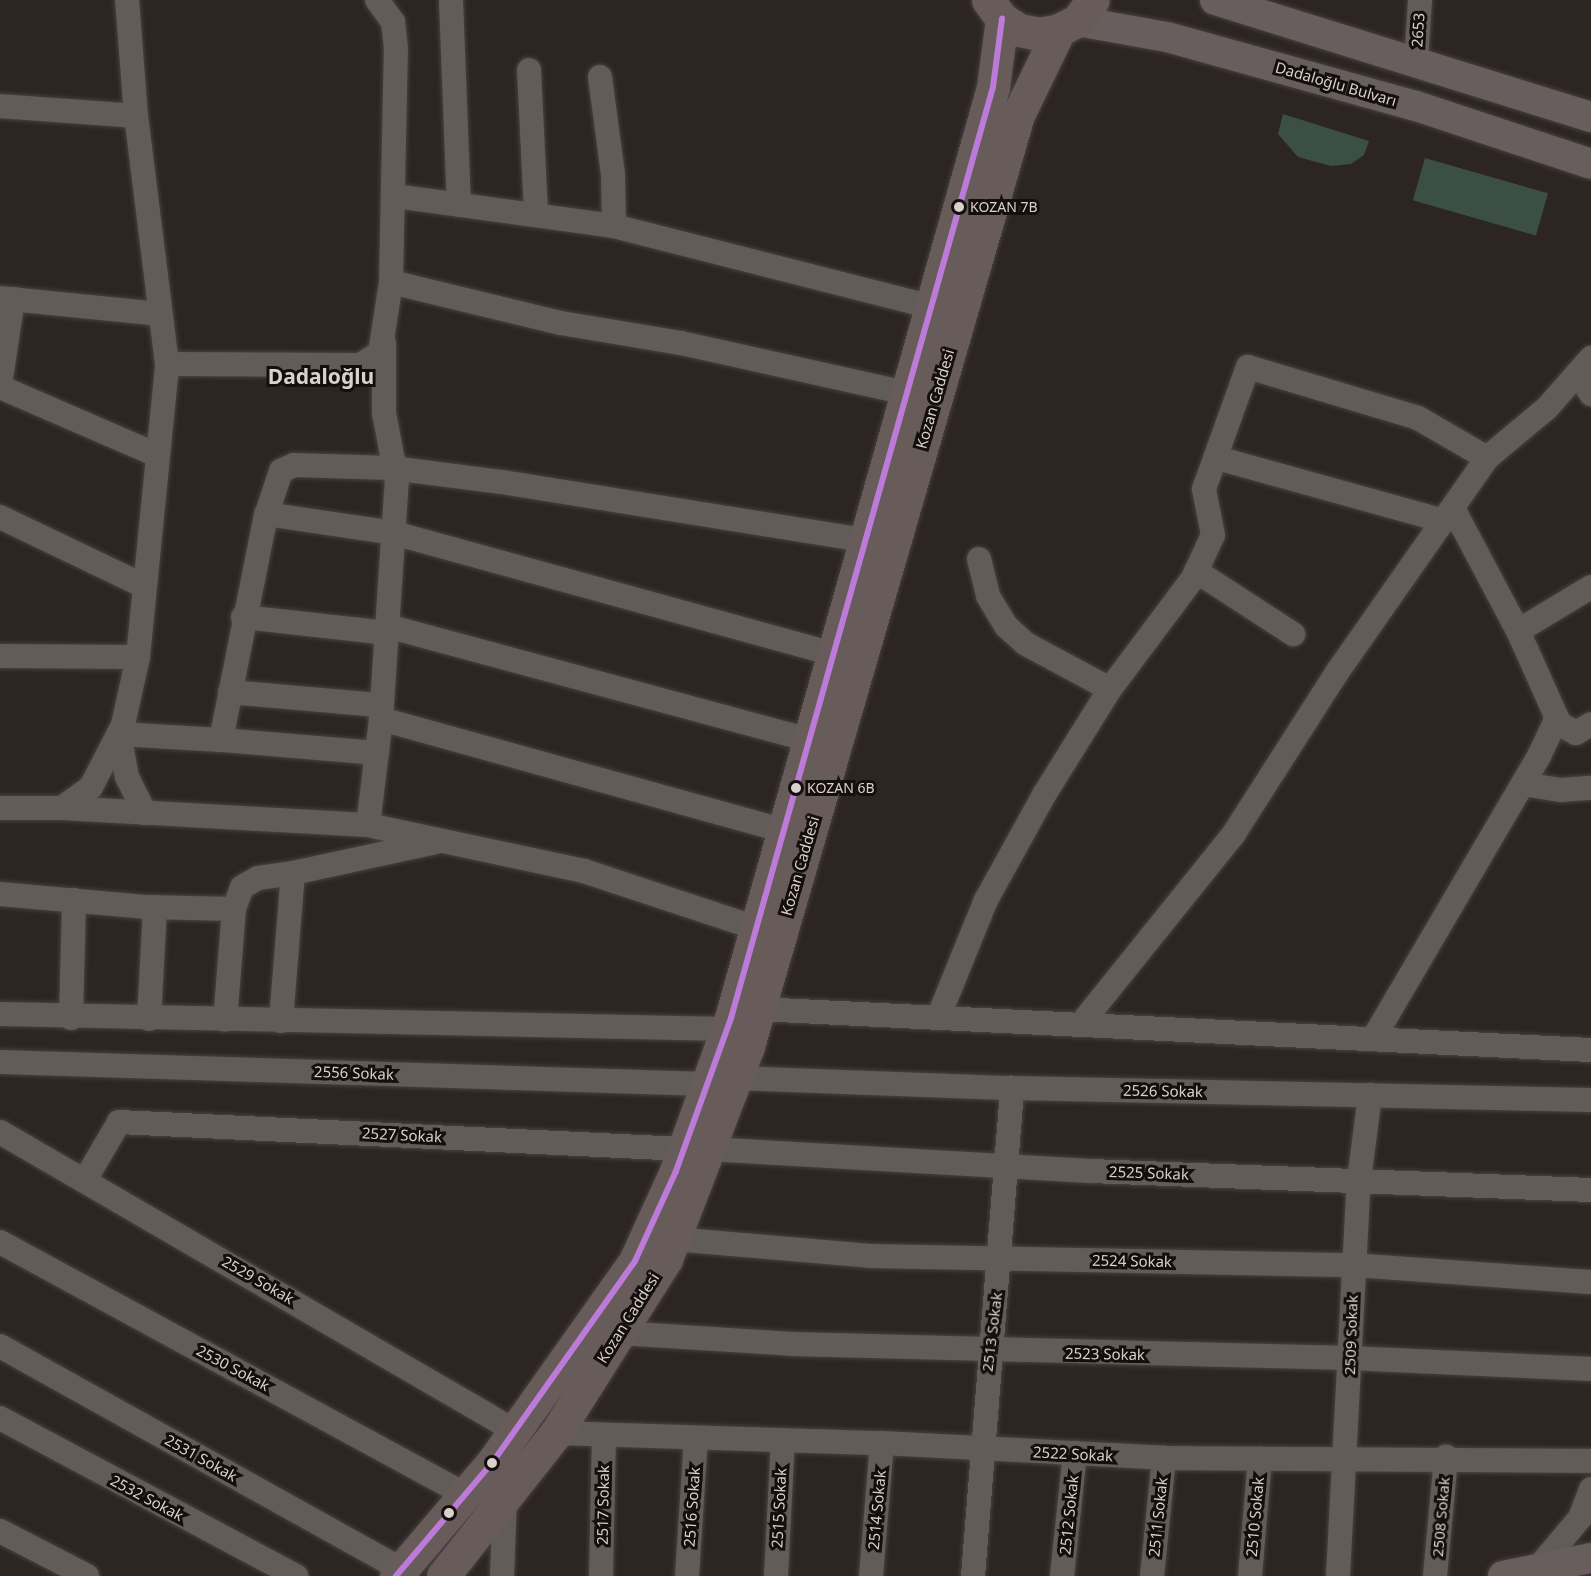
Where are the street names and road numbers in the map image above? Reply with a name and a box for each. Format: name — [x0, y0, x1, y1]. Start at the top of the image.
street label: 2653 — [1408, 12, 1428, 48]
street label: Dadaloğlu Bulvarı — [1273, 58, 1399, 110]
street label: Kozan Caddesi — [912, 347, 958, 451]
street label: Kozan Caddesi — [777, 814, 823, 918]
street label: 2556 Sokak — [314, 1063, 394, 1083]
street label: 2526 Sokak — [1123, 1081, 1203, 1101]
street label: 2527 Sokak — [362, 1124, 442, 1146]
street label: 2525 Sokak — [1109, 1163, 1189, 1183]
street label: 2524 Sokak — [1092, 1251, 1172, 1271]
street label: 2529 Sokak — [219, 1252, 297, 1308]
street label: Kozan Caddesi — [593, 1270, 663, 1366]
street label: 2513 Sokak — [978, 1291, 1006, 1373]
street label: 2509 Sokak — [1341, 1295, 1361, 1375]
street label: 2530 Sokak — [193, 1341, 273, 1395]
street label: 2523 Sokak — [1065, 1344, 1145, 1364]
street label: 2531 Sokak — [162, 1431, 240, 1485]
street label: 2522 Sokak — [1033, 1443, 1113, 1465]
street label: 2517 Sokak — [593, 1465, 613, 1545]
street label: 2516 Sokak — [680, 1466, 704, 1548]
street label: 2515 Sokak — [768, 1468, 790, 1548]
street label: 2514 Sokak — [865, 1469, 889, 1551]
street label: 2532 Sokak — [107, 1471, 187, 1525]
street label: 2512 Sokak — [1056, 1474, 1082, 1556]
street label: 2511 Sokak — [1145, 1476, 1171, 1558]
street label: 2510 Sokak — [1243, 1476, 1267, 1558]
street label: 2508 Sokak — [1429, 1476, 1453, 1558]

